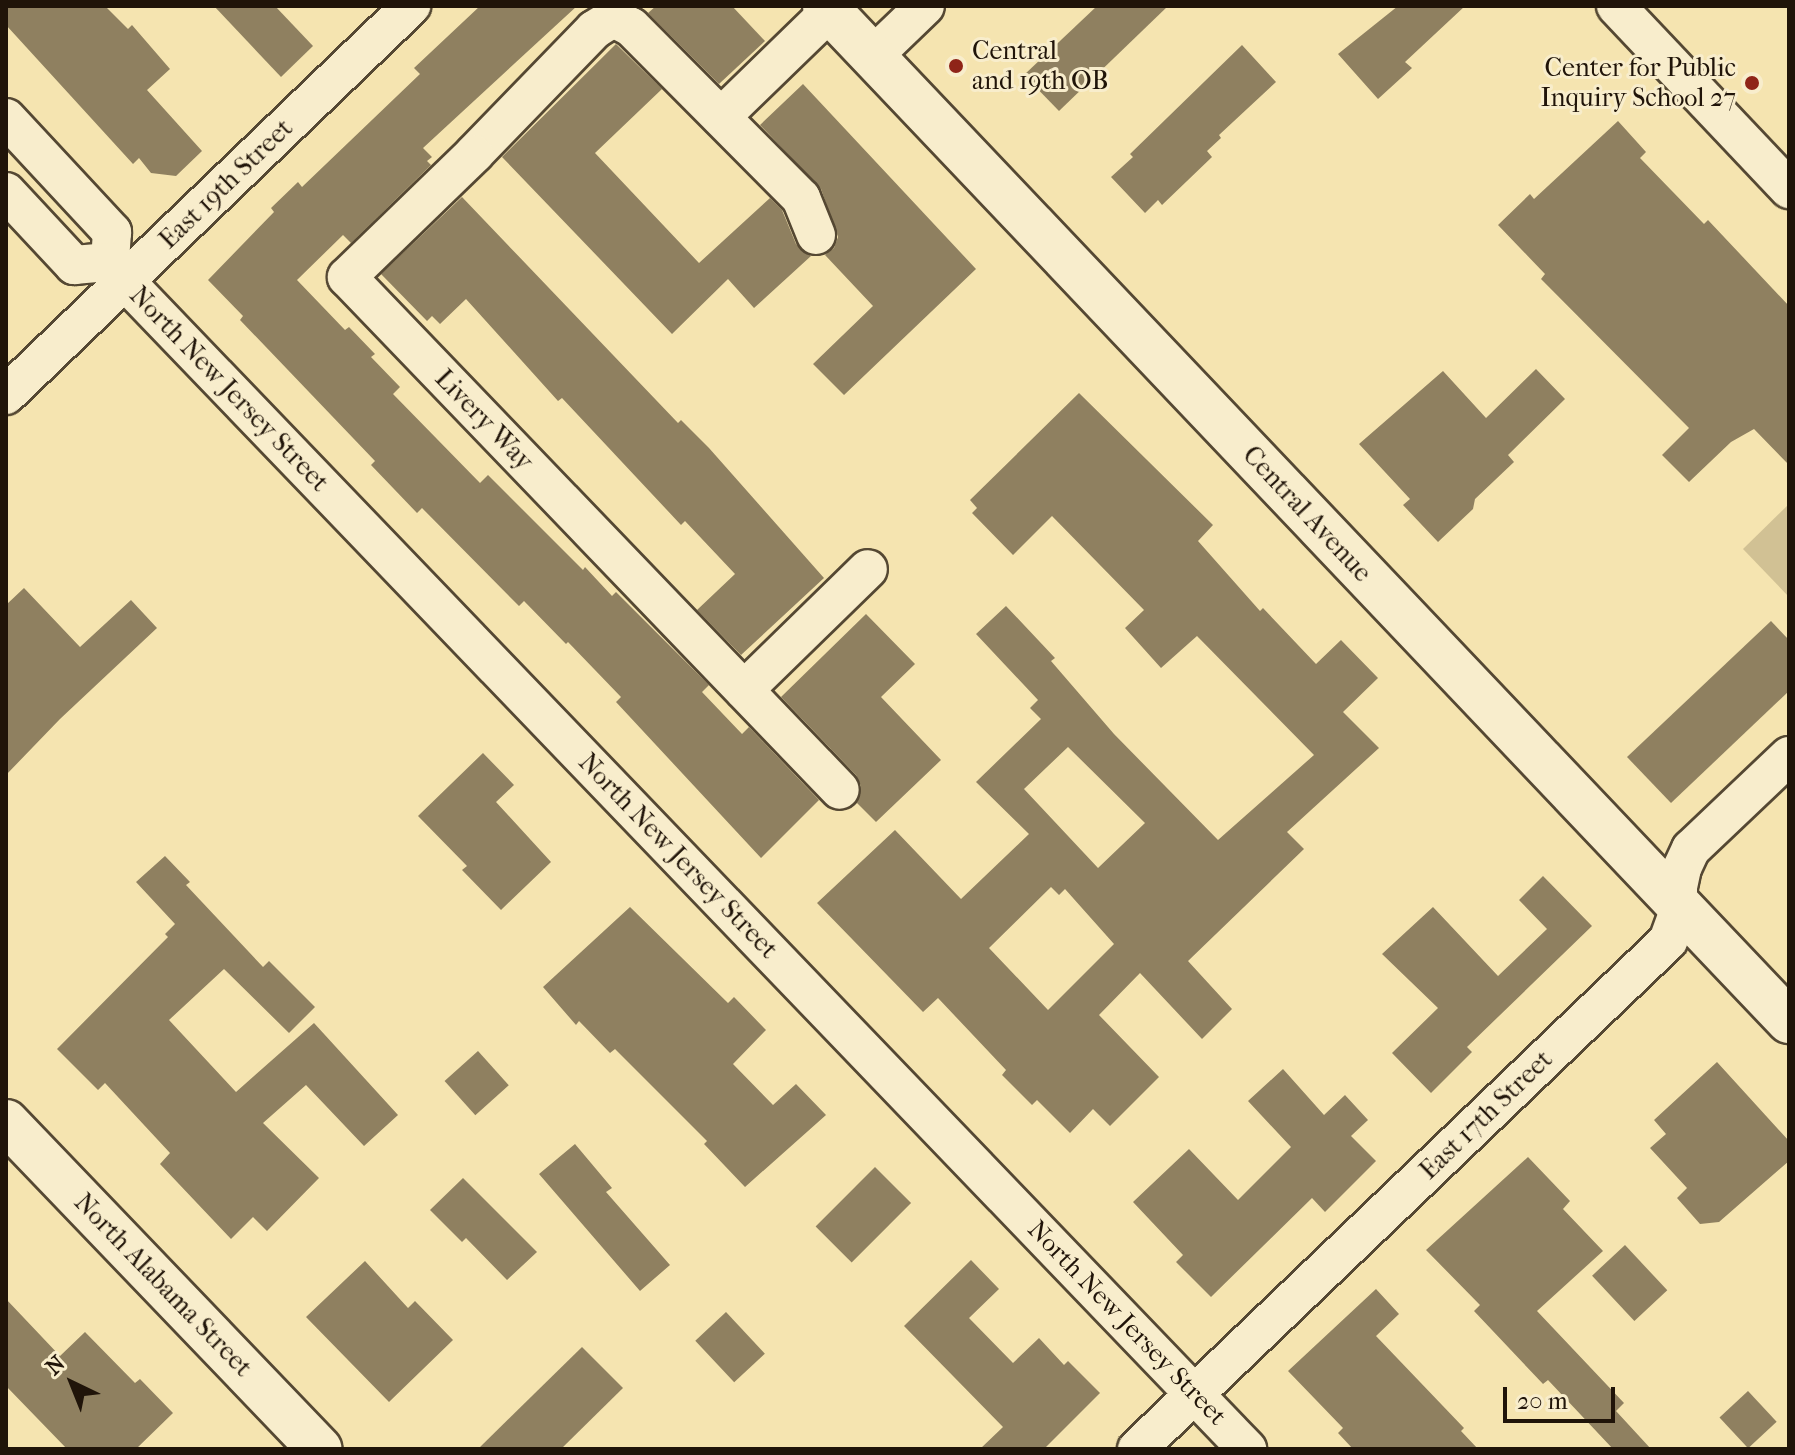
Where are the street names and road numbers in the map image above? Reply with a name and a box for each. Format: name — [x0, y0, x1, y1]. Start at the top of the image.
street label: East 19th Street — [153, 113, 299, 255]
street label: North New Jersey Street — [123, 280, 335, 498]
street label: Livery Way — [428, 363, 540, 477]
street label: Central Avenue — [1236, 440, 1378, 588]
street label: North New Jersey Street — [572, 747, 784, 965]
street label: East 17th Street — [1413, 1044, 1559, 1186]
street label: North Alabama Street — [68, 1187, 258, 1383]
street label: North New Jersey Street — [1021, 1214, 1233, 1432]

